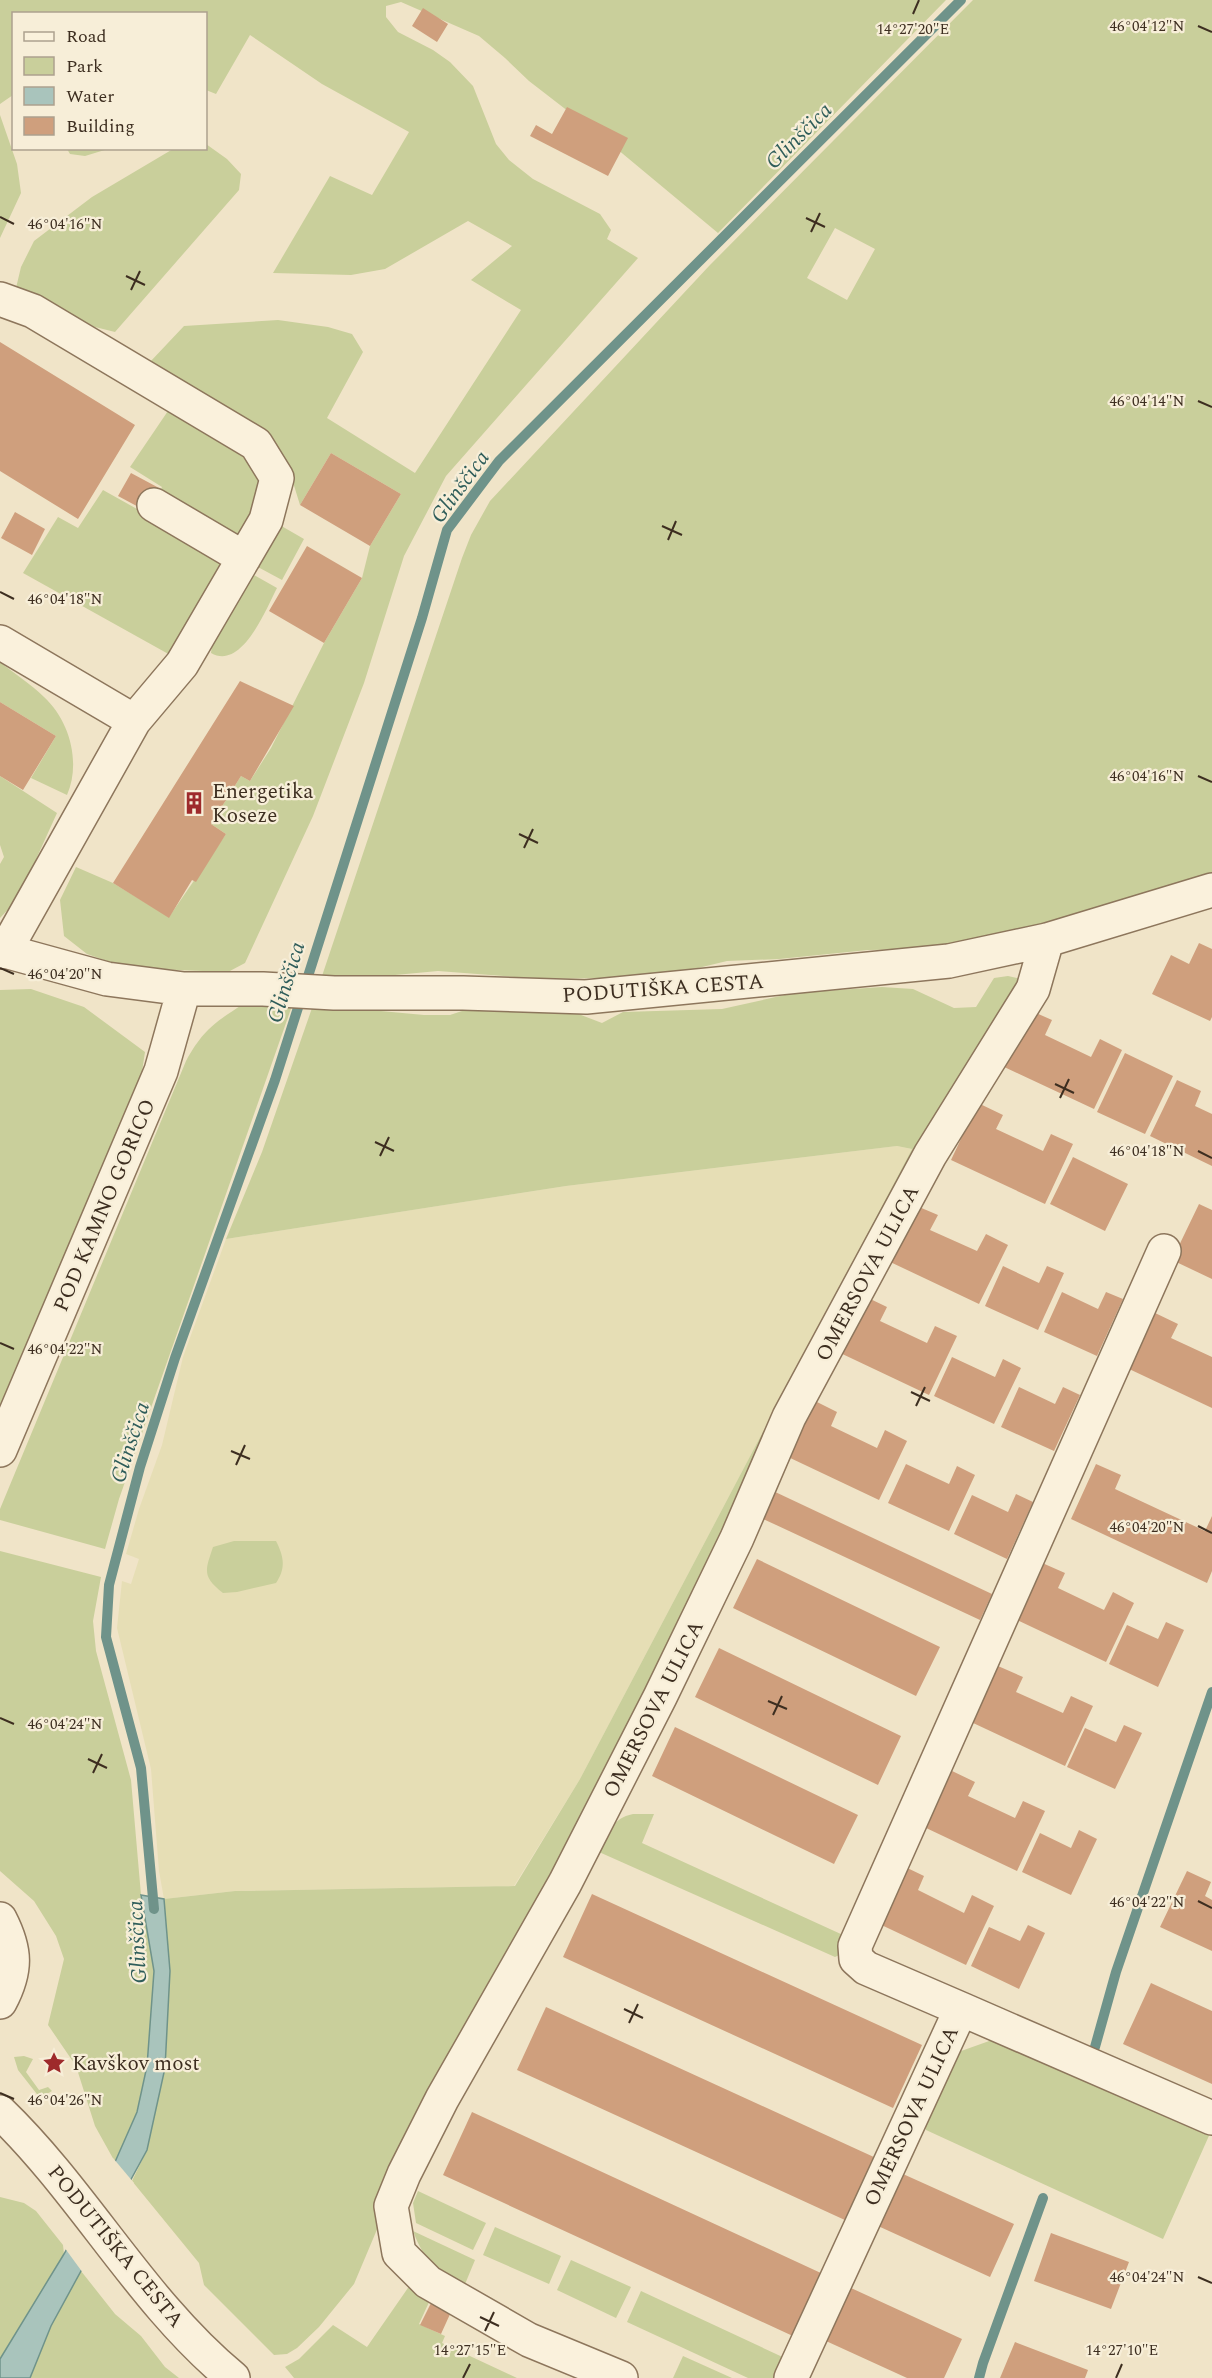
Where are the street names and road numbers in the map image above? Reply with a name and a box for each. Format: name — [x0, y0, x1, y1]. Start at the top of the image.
street label: PODUTIŠKA CESTA — [561, 966, 765, 1012]
street label: POD KAMNO GORICO — [46, 1094, 164, 1317]
street label: OMERSOVA ULICA — [808, 1179, 928, 1367]
street label: OMERSOVA ULICA — [595, 1615, 713, 1804]
street label: OMERSOVA ULICA — [856, 2021, 968, 2212]
street label: PODUTIŠKA CESTA — [39, 2158, 191, 2335]

